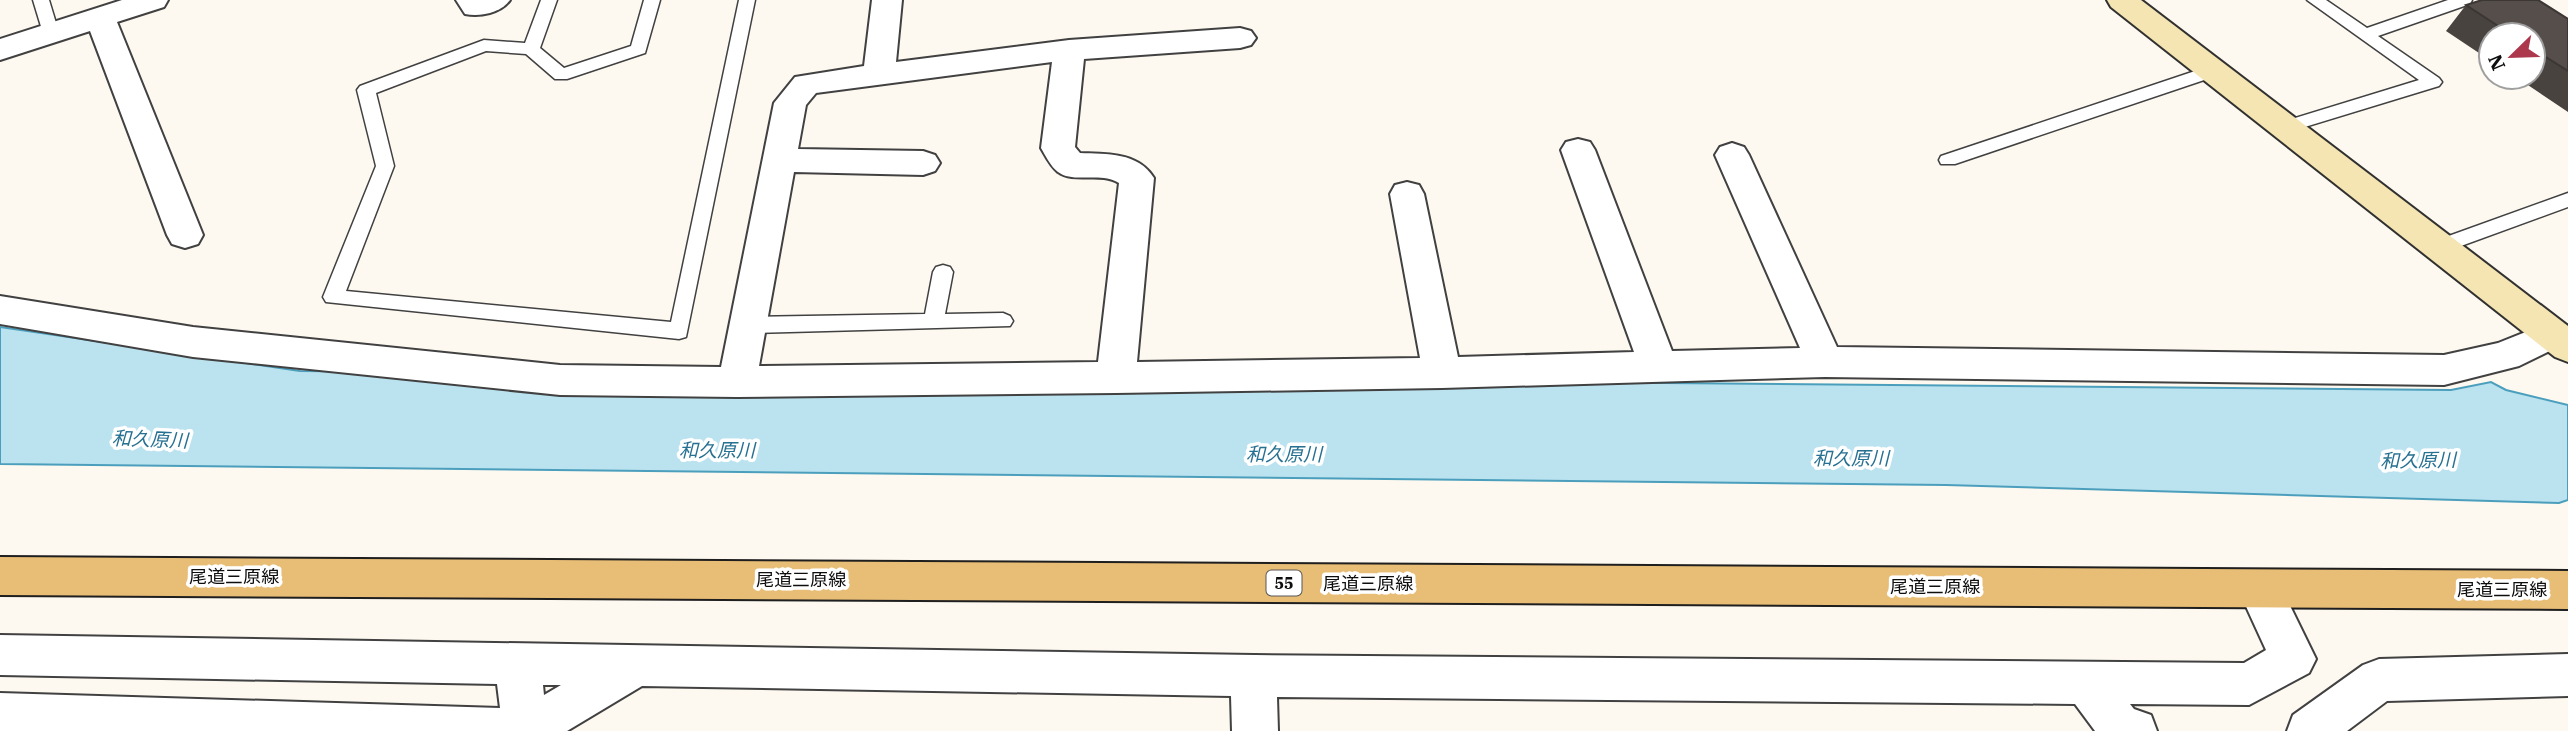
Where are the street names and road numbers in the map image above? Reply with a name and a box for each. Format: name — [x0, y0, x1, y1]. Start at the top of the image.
street label: 尾道三原線 — [189, 565, 279, 588]
street label: 尾道三原線 — [756, 568, 846, 591]
road number: 55 — [1266, 570, 1302, 596]
street label: 尾道三原線 — [1323, 572, 1413, 595]
street label: 尾道三原線 — [1890, 575, 1980, 598]
street label: 尾道三原線 — [2457, 578, 2547, 601]

